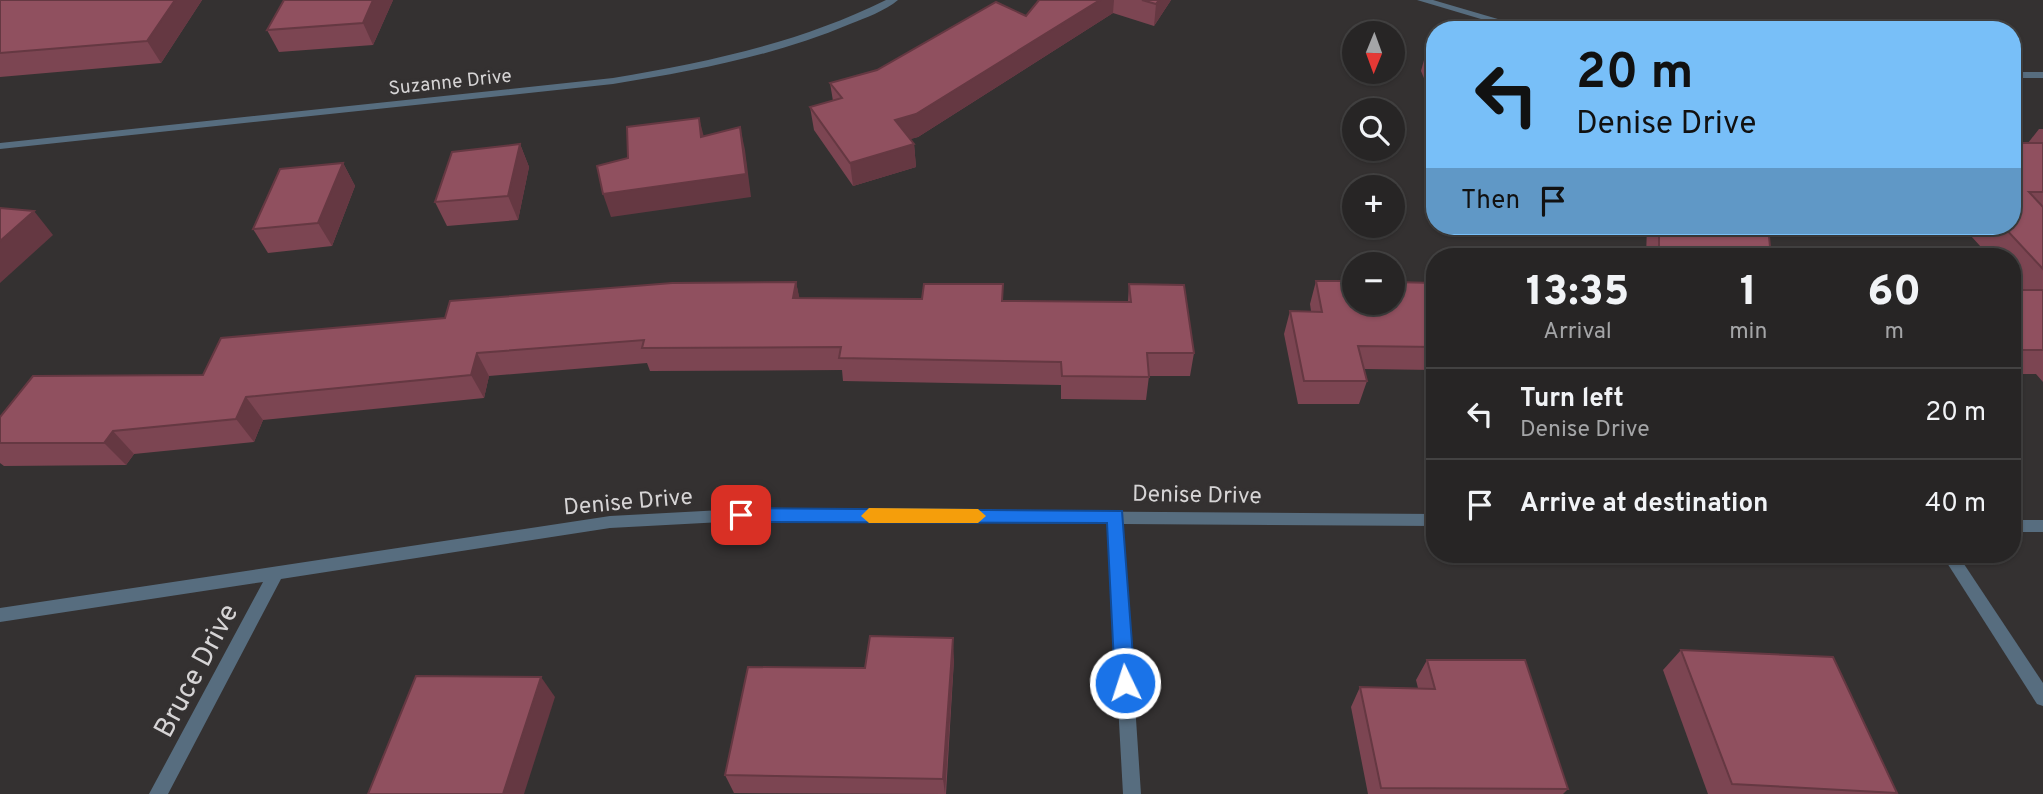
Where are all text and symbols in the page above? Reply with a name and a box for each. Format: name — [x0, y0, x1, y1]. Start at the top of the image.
north arrow — [1342, 21, 1405, 84]
map controls — [1342, 21, 1405, 315]
text: 20 m — [1576, 44, 1693, 106]
icon: left — [1461, 49, 1552, 140]
street label: Suzanne Drive — [388, 65, 513, 101]
button: search — [1342, 98, 1405, 161]
text: Denise Drive — [1576, 105, 1756, 145]
button: + — [1342, 175, 1405, 238]
icon: arrive — [1534, 182, 1572, 220]
text: Then — [1461, 185, 1520, 218]
button: − — [1342, 252, 1405, 315]
text: 13:35 — [1526, 267, 1629, 320]
text: 1 — [1740, 267, 1757, 320]
text: 60 — [1867, 267, 1921, 320]
text: Arrival — [1543, 318, 1612, 347]
text: min — [1729, 318, 1767, 347]
text: m — [1884, 318, 1904, 347]
text: Turn left — [1520, 383, 1624, 416]
icon: left — [1461, 395, 1499, 433]
text: 20 m — [1925, 397, 1986, 430]
text: Denise Drive — [1520, 416, 1650, 445]
street label: Denise Drive — [1132, 481, 1262, 512]
street label: Denise Drive — [562, 483, 694, 524]
pin — [711, 485, 771, 545]
icon: arrive — [1461, 486, 1499, 524]
text: Arrive at destination — [1520, 488, 1768, 521]
text: 40 m — [1925, 488, 1986, 521]
icon: arrive — [722, 496, 760, 534]
street label: Bruce Drive — [147, 598, 248, 745]
position arrow — [1088, 646, 1162, 720]

